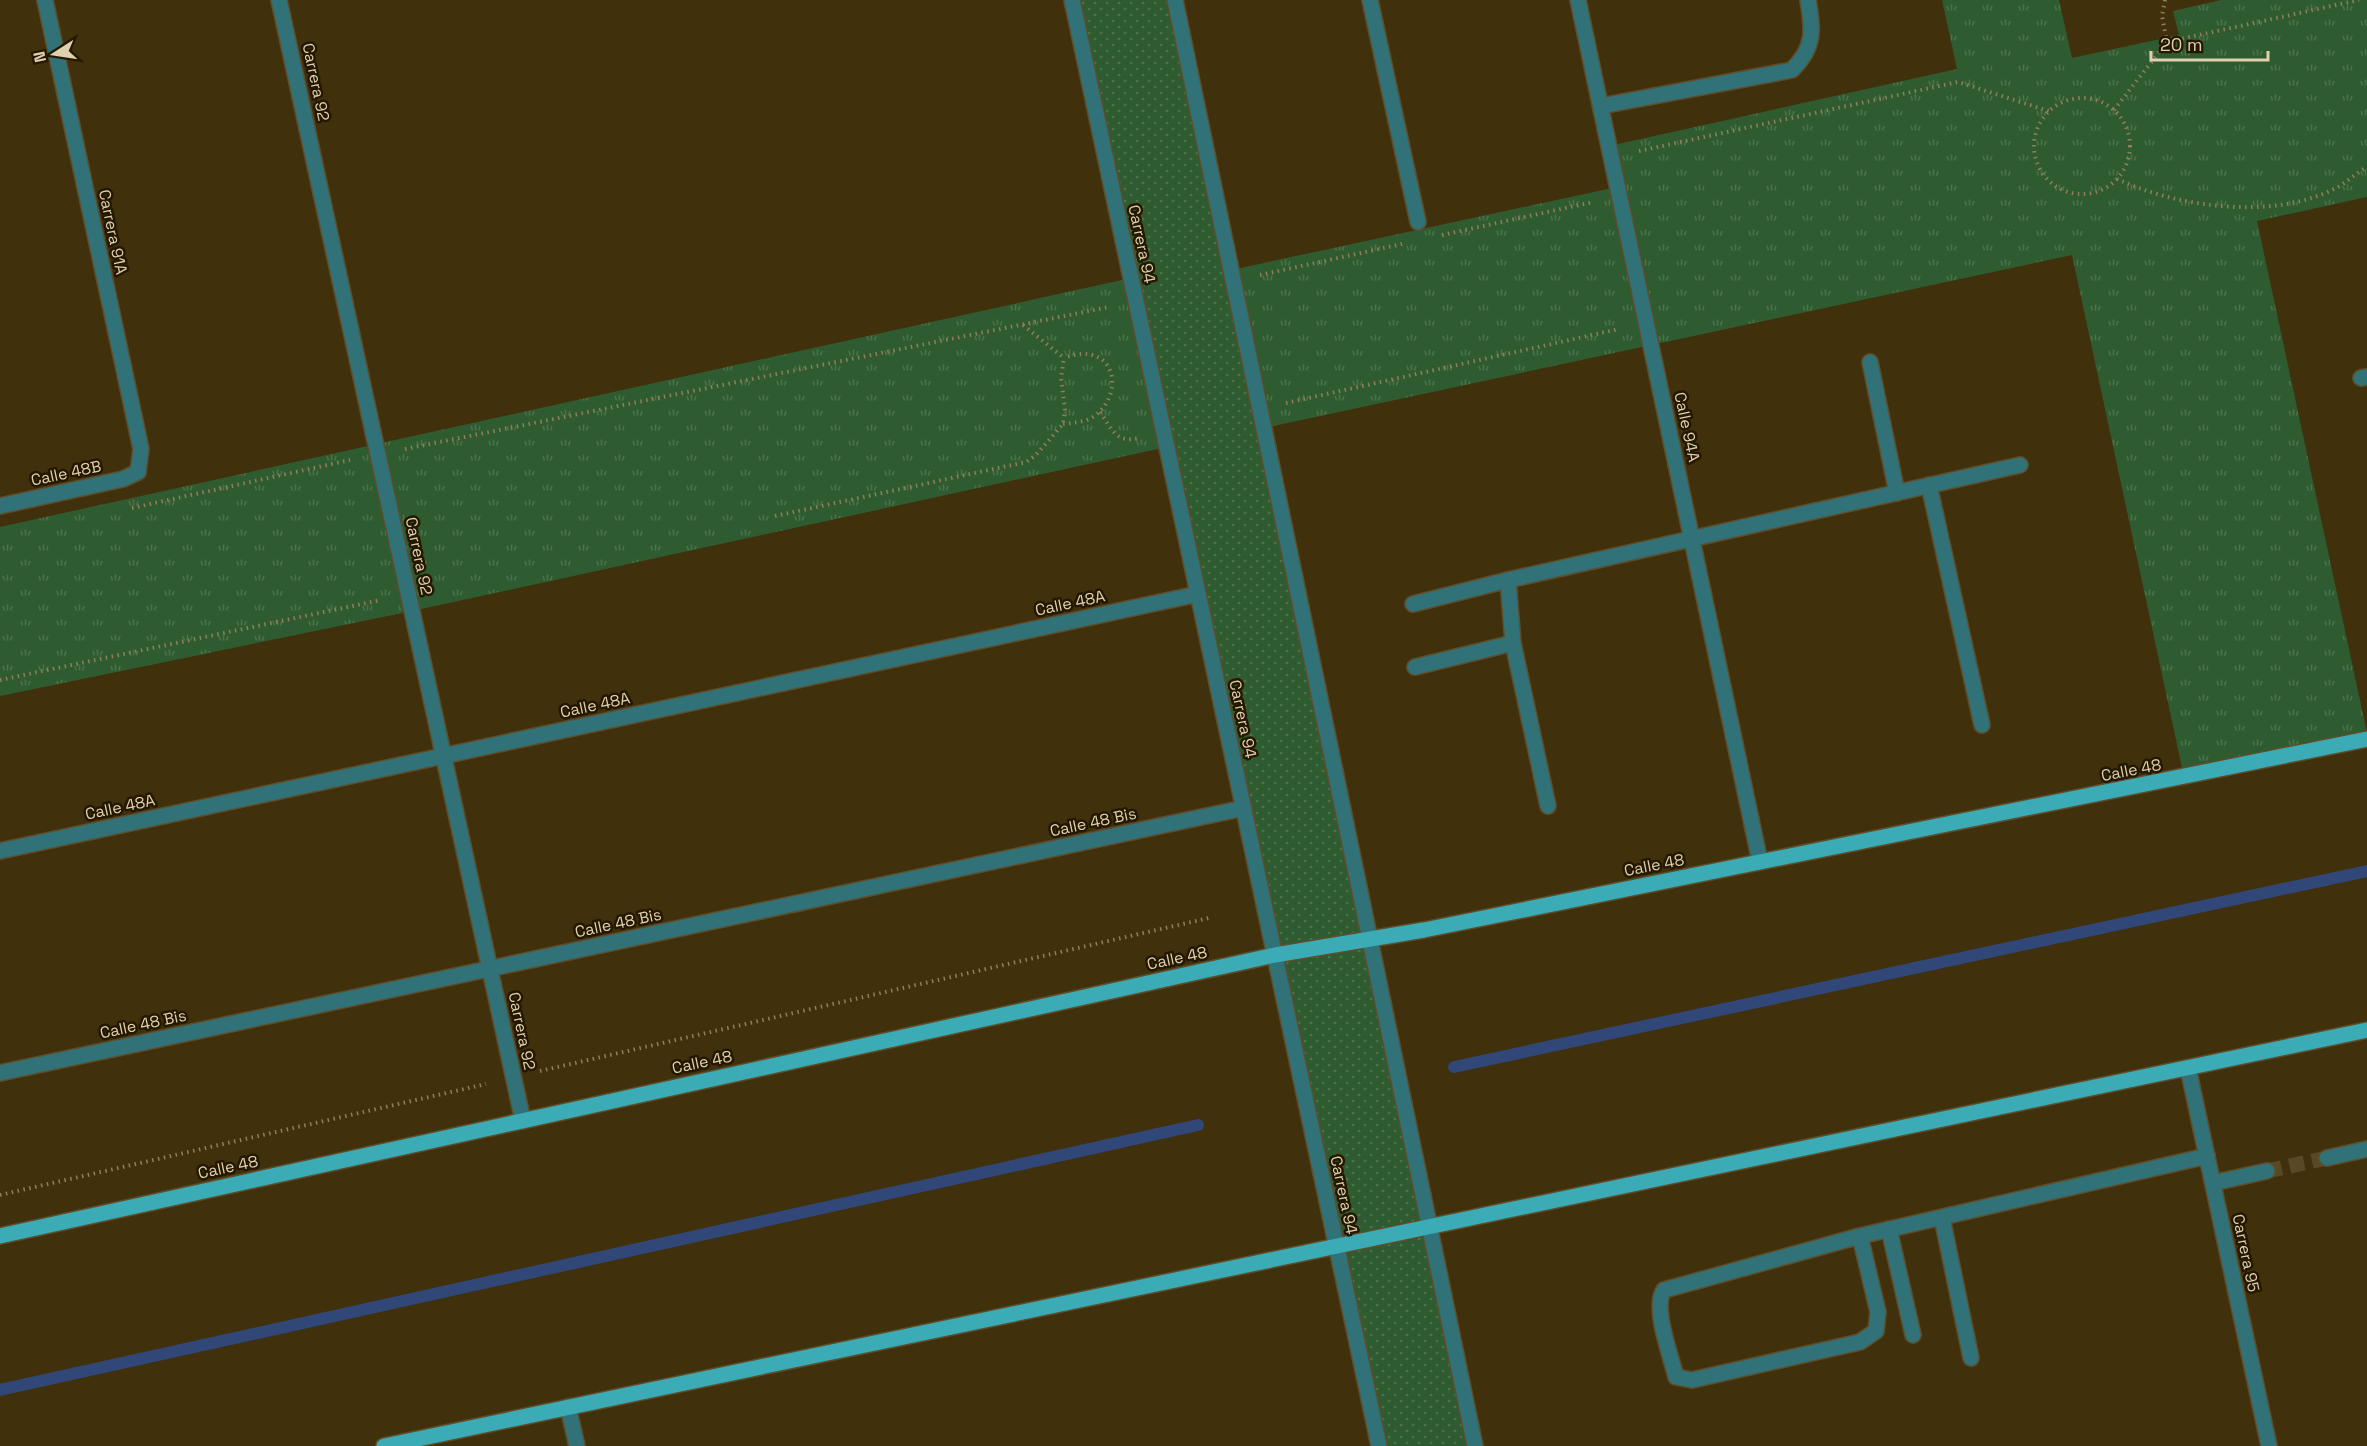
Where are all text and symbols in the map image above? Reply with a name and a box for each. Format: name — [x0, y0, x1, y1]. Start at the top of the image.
north arrow — [24, 24, 84, 84]
scale bar — [2151, 24, 2268, 62]
text: 20 m — [2160, 33, 2203, 56]
street label: Carrera 92 — [297, 41, 335, 123]
text: N — [28, 50, 51, 64]
street label: Carrera 91A — [94, 188, 132, 276]
street label: Carrera 94 — [1123, 203, 1161, 285]
street label: Calle 94A — [1669, 390, 1705, 464]
street label: Calle 48B — [29, 455, 103, 491]
street label: Carrera 92 — [400, 515, 438, 597]
street label: Calle 48A — [1033, 585, 1107, 621]
street label: Carrera 94 — [1224, 678, 1262, 760]
street label: Calle 48A — [558, 687, 632, 723]
street label: Calle 48 — [2099, 754, 2163, 786]
street label: Calle 48A — [83, 789, 157, 825]
street label: Calle 48 Bis — [1048, 803, 1138, 841]
street label: Calle 48 — [1622, 849, 1686, 881]
street label: Calle 48 Bis — [573, 904, 663, 942]
street label: Calle 48 — [1145, 941, 1209, 975]
street label: Carrera 92 — [503, 990, 541, 1072]
street label: Calle 48 Bis — [98, 1005, 188, 1043]
street label: Calle 48 — [670, 1045, 734, 1079]
street label: Calle 48 — [196, 1150, 260, 1184]
street label: Carrera 94 — [1325, 1154, 1363, 1236]
street label: Carrera 95 — [2227, 1212, 2265, 1294]

